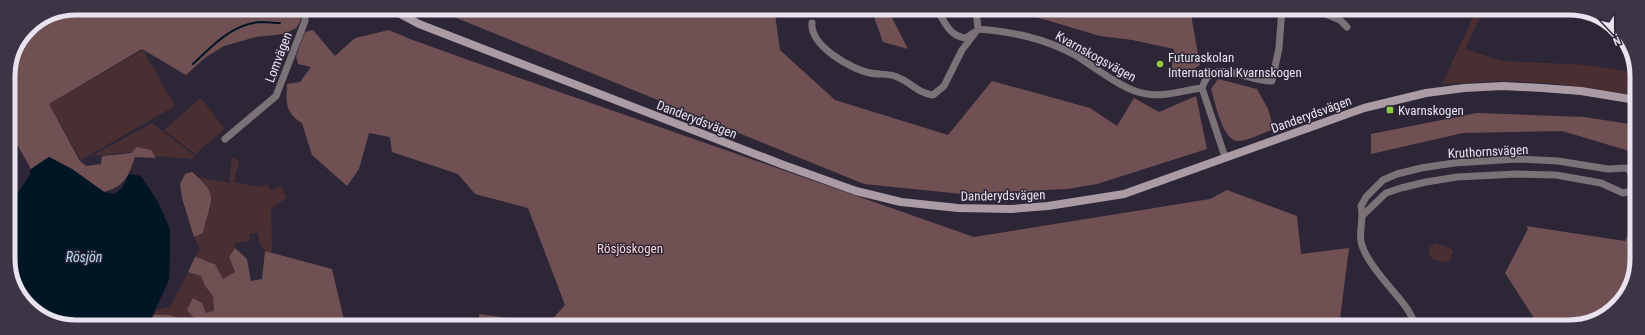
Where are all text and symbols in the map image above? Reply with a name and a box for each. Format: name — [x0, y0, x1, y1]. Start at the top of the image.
north arrow — [1593, 12, 1633, 52]
street label: Kvarnskogsvägen — [1053, 28, 1139, 85]
street label: Lomvägen — [262, 30, 295, 85]
text: N — [1611, 34, 1622, 48]
place label: Futuraskolan International Kvarnskogen — [1168, 50, 1302, 80]
marker: Futuraskolan International Kvarnskogen — [1155, 59, 1165, 69]
street label: Danderydsvägen — [1269, 93, 1354, 136]
street label: Danderydsvägen — [655, 97, 739, 142]
place label: Kvarnskogen — [1398, 103, 1464, 118]
marker: Kvarnskogen — [1385, 105, 1395, 115]
street label: Kruthornsvägen — [1447, 142, 1529, 161]
street label: Danderydsvägen — [960, 187, 1046, 204]
park label: Rösjöskogen — [597, 241, 663, 256]
water label: Rösjön — [66, 249, 102, 265]

